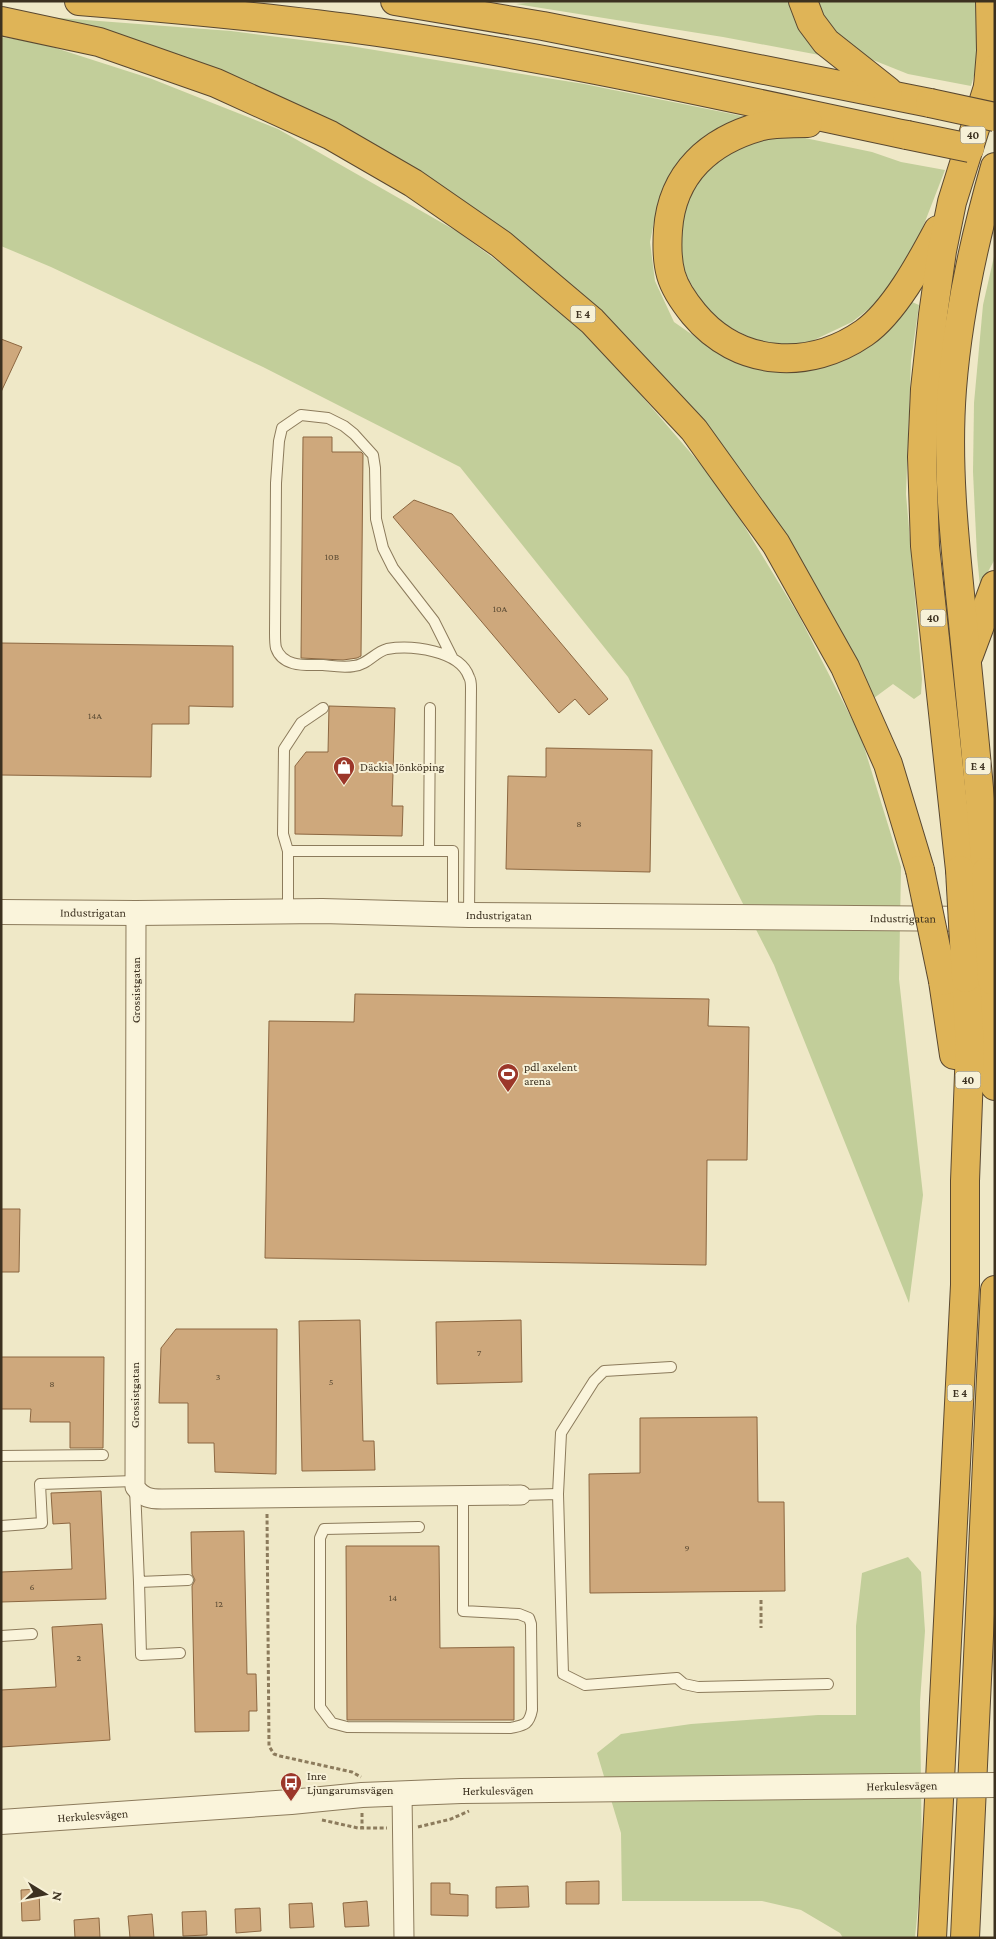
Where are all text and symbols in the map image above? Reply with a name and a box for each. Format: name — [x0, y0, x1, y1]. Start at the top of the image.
road number: 40 — [960, 126, 986, 144]
road number: E 4 — [570, 306, 596, 322]
house number: 10B — [325, 551, 340, 562]
house number: 10A — [493, 603, 508, 614]
road number: 40 — [920, 610, 946, 626]
house number: 14A — [88, 710, 102, 721]
shop icon: Däckia Jönköping — [332, 755, 356, 786]
road number: E 4 — [966, 758, 990, 774]
place label: Däckia Jönköping — [360, 760, 445, 774]
house number: 8 — [576, 818, 582, 829]
street label: Industrigatan — [60, 905, 127, 920]
street label: Industrigatan — [466, 908, 533, 922]
street label: Industrigatan — [870, 911, 937, 926]
street label: Grossistgatan — [129, 956, 143, 1023]
place label: pdl axelent arena — [524, 1060, 578, 1088]
sports icon: pdl axelent arena — [496, 1062, 520, 1093]
road number: 40 — [956, 1072, 980, 1088]
house number: 7 — [477, 1347, 482, 1358]
street label: Grossistgatan — [128, 1361, 142, 1428]
house number: 3 — [216, 1371, 221, 1382]
house number: 5 — [329, 1376, 334, 1387]
house number: 8 — [49, 1378, 55, 1389]
road number: E 4 — [948, 1385, 972, 1402]
house number: 9 — [684, 1542, 690, 1553]
house number: 6 — [29, 1581, 35, 1592]
house number: 14 — [389, 1592, 397, 1603]
house number: 12 — [215, 1598, 223, 1609]
house number: 2 — [77, 1652, 82, 1663]
place label: Inre Ljungarumsvägen — [307, 1769, 394, 1797]
bus stop icon: Inre Ljungarumsvägen — [279, 1771, 303, 1802]
street label: Herkulesvägen — [866, 1778, 938, 1794]
street label: Herkulesvägen — [462, 1783, 534, 1798]
street label: Herkulesvägen — [57, 1806, 129, 1825]
north arrow — [20, 1869, 70, 1919]
text: N — [49, 1890, 67, 1903]

